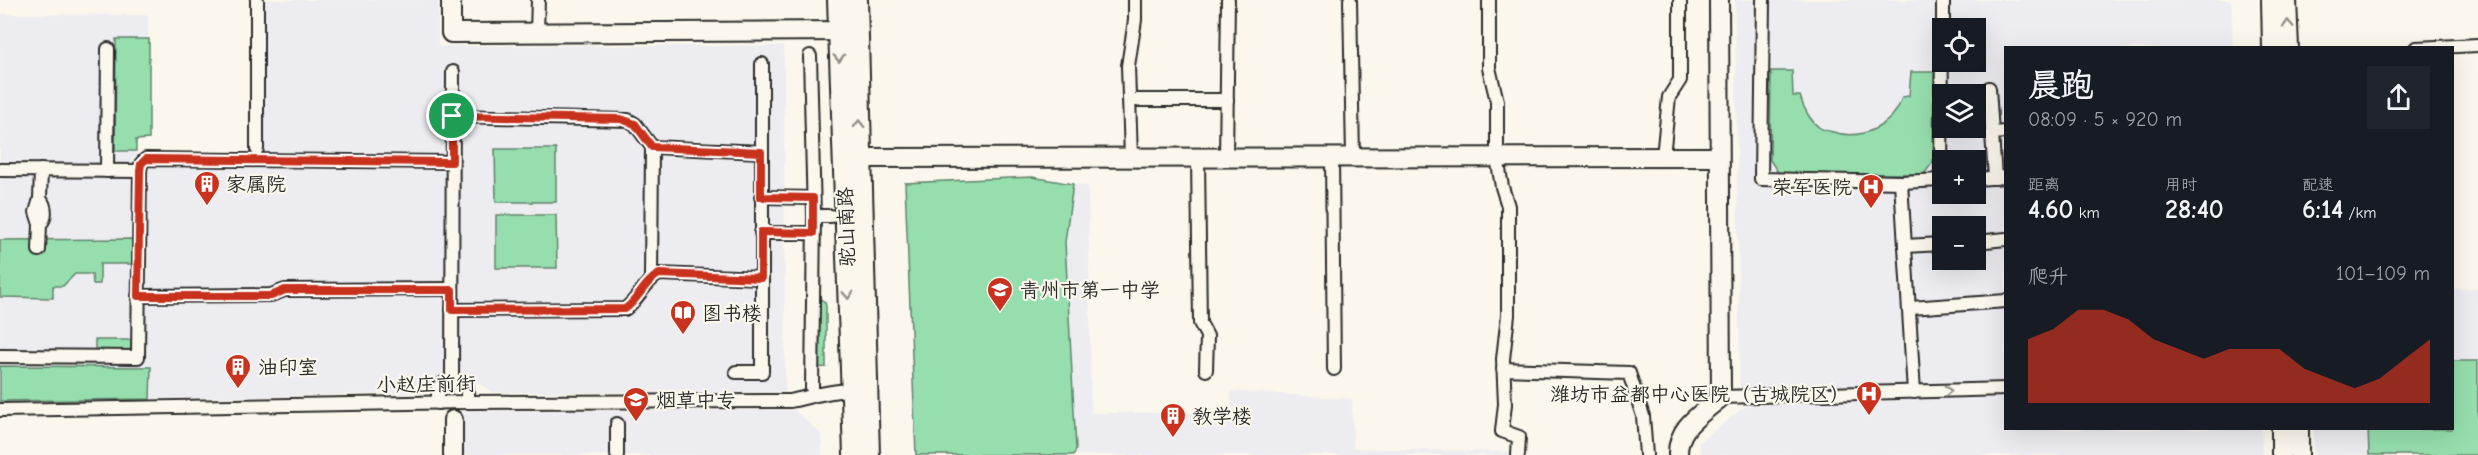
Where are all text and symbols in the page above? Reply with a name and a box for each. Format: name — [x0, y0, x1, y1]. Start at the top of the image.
map controls — [1932, 18, 1986, 270]
button: locate — [1932, 18, 1986, 72]
one-way arrow — [2282, 19, 2295, 28]
one-way arrow — [833, 54, 846, 63]
text: 晨跑 — [2028, 66, 2094, 104]
button: share — [2367, 66, 2430, 129]
button: layers — [1932, 84, 1986, 138]
pin — [426, 90, 477, 141]
icon: arrive — [435, 99, 468, 132]
text: 08:09 · 5 × 920 m — [2028, 108, 2182, 131]
one-way arrow — [853, 119, 865, 128]
button: + — [1932, 150, 1986, 204]
building icon: 家属院 — [192, 169, 222, 207]
hospital icon: 荣军医院 — [1856, 172, 1886, 210]
place label: 家属院 — [226, 173, 286, 196]
place label: 荣军医院 — [1772, 176, 1852, 199]
text: 距离 — [2028, 176, 2060, 194]
text: 用时 — [2165, 176, 2197, 194]
text: 配速 — [2302, 176, 2334, 194]
street label: 驼山南路 — [834, 186, 859, 267]
text: 4.60 — [2028, 195, 2073, 225]
text: 28:40 — [2165, 195, 2224, 225]
text: 6:14 — [2302, 195, 2343, 225]
text: km — [2073, 204, 2100, 222]
text: /km — [2343, 204, 2376, 222]
button: − — [1932, 216, 1986, 270]
text: 101–109 m — [2336, 262, 2430, 285]
text: 爬升 — [2028, 265, 2068, 288]
school or university icon: 青州市第一中学 — [985, 275, 1015, 313]
place label: 青州市第一中学 — [1020, 279, 1160, 302]
one-way arrow — [842, 291, 855, 300]
library icon: 图书楼 — [668, 298, 698, 336]
place label: 图书楼 — [702, 302, 762, 325]
building icon: 油印室 — [223, 352, 253, 390]
place label: 油印室 — [258, 356, 318, 379]
street label: 小赵庄前街 — [376, 372, 476, 397]
hospital icon: 潍坊市益都中心医院（古城院区） — [1854, 379, 1884, 417]
place label: 潍坊市益都中心医院（古城院区） — [1550, 383, 1850, 406]
one-way arrow — [1943, 384, 1952, 397]
school or university icon: 烟草中专 — [621, 385, 651, 423]
place label: 烟草中专 — [656, 389, 736, 412]
building icon: 教学楼 — [1158, 401, 1188, 439]
place label: 教学楼 — [1192, 405, 1252, 428]

